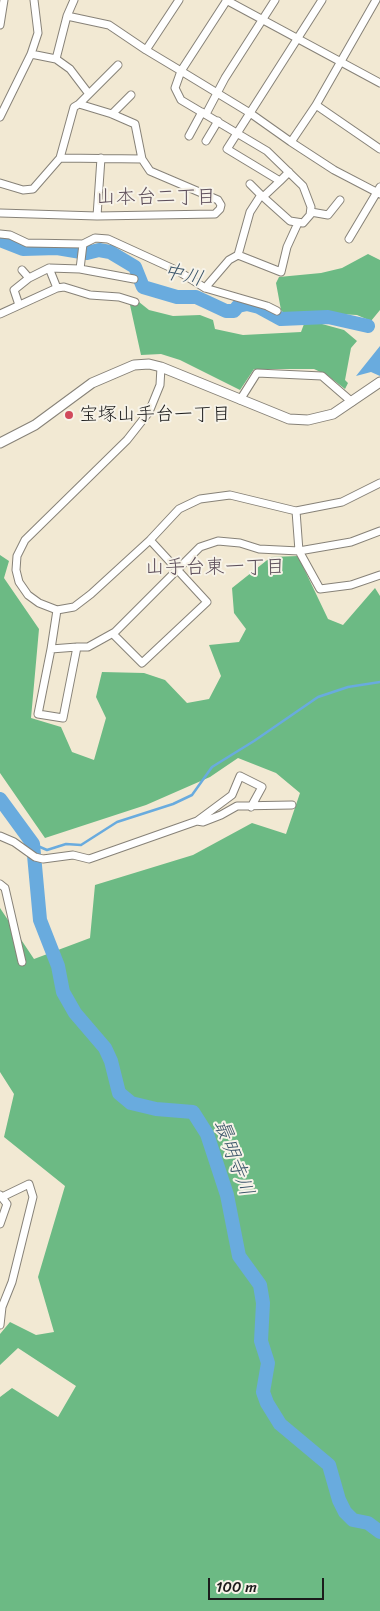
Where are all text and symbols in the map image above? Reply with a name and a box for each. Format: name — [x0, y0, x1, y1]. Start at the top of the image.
district label: 山本台二丁目 — [96, 186, 216, 210]
water label: 中川 — [161, 260, 205, 292]
place label: 宝塚山手台一丁目 — [79, 404, 231, 426]
marker: 宝塚山手台一丁目 — [63, 409, 75, 421]
district label: 山手台東一丁目 — [145, 556, 285, 580]
water label: 最明寺川 — [208, 1116, 258, 1200]
scale bar — [210, 1568, 326, 1600]
text: 100 m — [216, 1574, 257, 1600]

